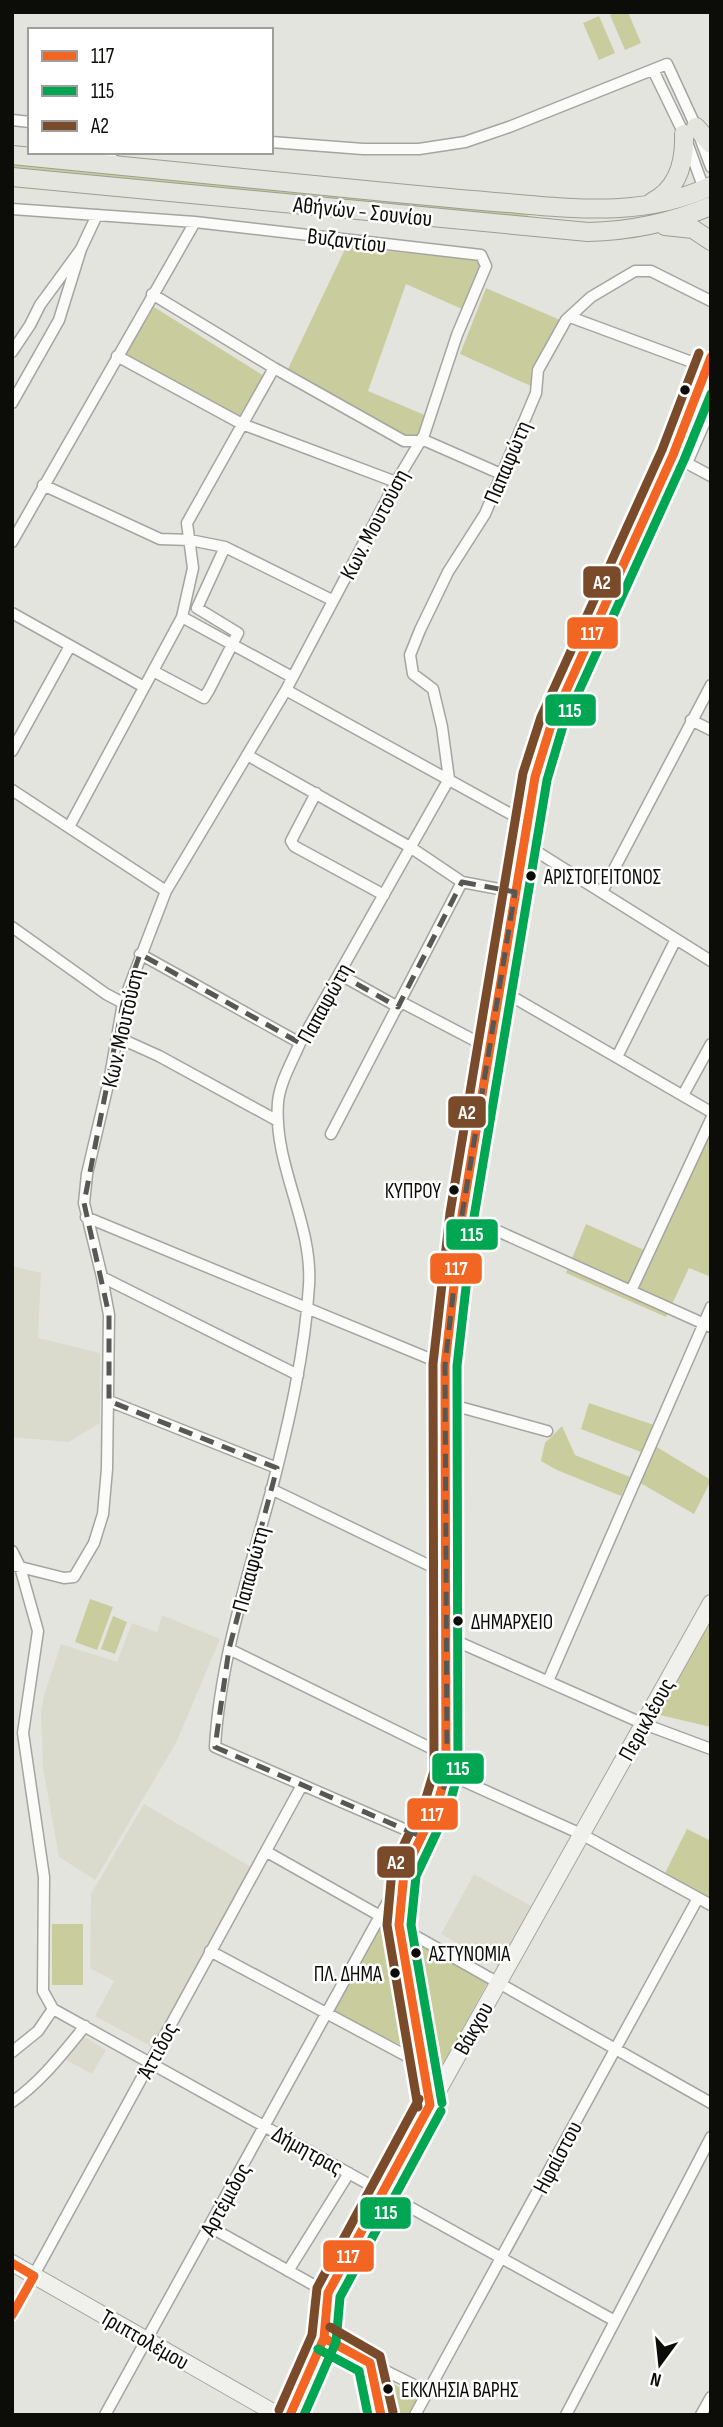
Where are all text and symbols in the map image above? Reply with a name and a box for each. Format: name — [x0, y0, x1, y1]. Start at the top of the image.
legend — [28, 28, 273, 154]
text: 117 — [91, 44, 115, 69]
text: 115 — [91, 79, 114, 104]
text: Α2 — [90, 114, 109, 139]
street label: Αθήνών - Σουνίου — [291, 191, 434, 233]
street label: Βυζαντίου — [306, 222, 388, 260]
unlabelled marker — [678, 383, 692, 397]
street label: Παπαφώτη — [478, 417, 538, 508]
street label: Κων. Μουτούση — [334, 465, 416, 584]
line badge: Α2 — [582, 565, 622, 599]
text: Α2 — [592, 572, 611, 595]
line badge: 117 — [566, 616, 619, 650]
text: 117 — [580, 623, 604, 646]
line badge: 115 — [544, 693, 597, 727]
text: 115 — [558, 700, 582, 723]
place label: ΑΡΙΣΤΟΓΕΙΤΟΝΟΣ — [543, 865, 661, 890]
marker: ΑΡΙΣΤΟΓΕΙΤΟΝΟΣ — [524, 869, 538, 883]
street label: Παπαφώτη — [291, 958, 358, 1049]
street label: Κων. Μουτούση — [96, 966, 150, 1090]
line badge: Α2 — [447, 1095, 487, 1129]
text: Α2 — [457, 1102, 476, 1125]
place label: ΚΥΠΡΟΥ — [385, 1179, 441, 1204]
marker: ΚΥΠΡΟΥ — [447, 1183, 461, 1197]
line badge: 115 — [445, 1218, 499, 1251]
text: 115 — [460, 1224, 484, 1247]
line badge: 117 — [429, 1252, 483, 1285]
text: 117 — [444, 1258, 468, 1281]
street label: Παπαφώτη — [226, 1523, 276, 1615]
place label: ΔΗΜΑΡΧΕΙΟ — [471, 1610, 553, 1635]
marker: ΔΗΜΑΡΧΕΙΟ — [451, 1614, 465, 1628]
street label: Περικλέους — [613, 1673, 681, 1766]
line badge: 115 — [431, 1752, 485, 1785]
text: 115 — [446, 1758, 470, 1781]
line badge: 117 — [406, 1797, 459, 1831]
text: 117 — [420, 1804, 444, 1827]
line badge: Α2 — [376, 1845, 416, 1879]
text: Α2 — [386, 1852, 405, 1875]
place label: ΑΣΤΥΝΟΜΙΑ — [428, 1942, 511, 1967]
marker: ΑΣΤΥΝΟΜΙΑ — [409, 1946, 423, 1960]
place label: ΠΛ. ΔΗΜΑ — [314, 1962, 383, 1987]
marker: ΠΛ. ΔΗΜΑ — [388, 1966, 402, 1980]
street label: Βάκχου — [448, 1997, 500, 2060]
street label: Άττιδος — [131, 2017, 184, 2083]
street label: Ηφαίστου — [527, 2116, 589, 2199]
street label: Δήμητρας — [267, 2120, 348, 2182]
street label: Αρτέμιδος — [194, 2158, 257, 2242]
line badge: 115 — [359, 2196, 412, 2230]
text: 115 — [374, 2202, 398, 2225]
line badge: 117 — [322, 2239, 375, 2273]
text: 117 — [336, 2246, 360, 2269]
street label: Τριπτολέμου — [95, 2303, 194, 2377]
north arrow — [625, 2329, 695, 2399]
text: N — [648, 2367, 664, 2391]
place label: ΕΚΚΛΗΣΙΑ ΒΑΡΗΣ — [401, 2378, 518, 2403]
marker: ΕΚΚΛΗΣΙΑ ΒΑΡΗΣ — [381, 2382, 395, 2396]

